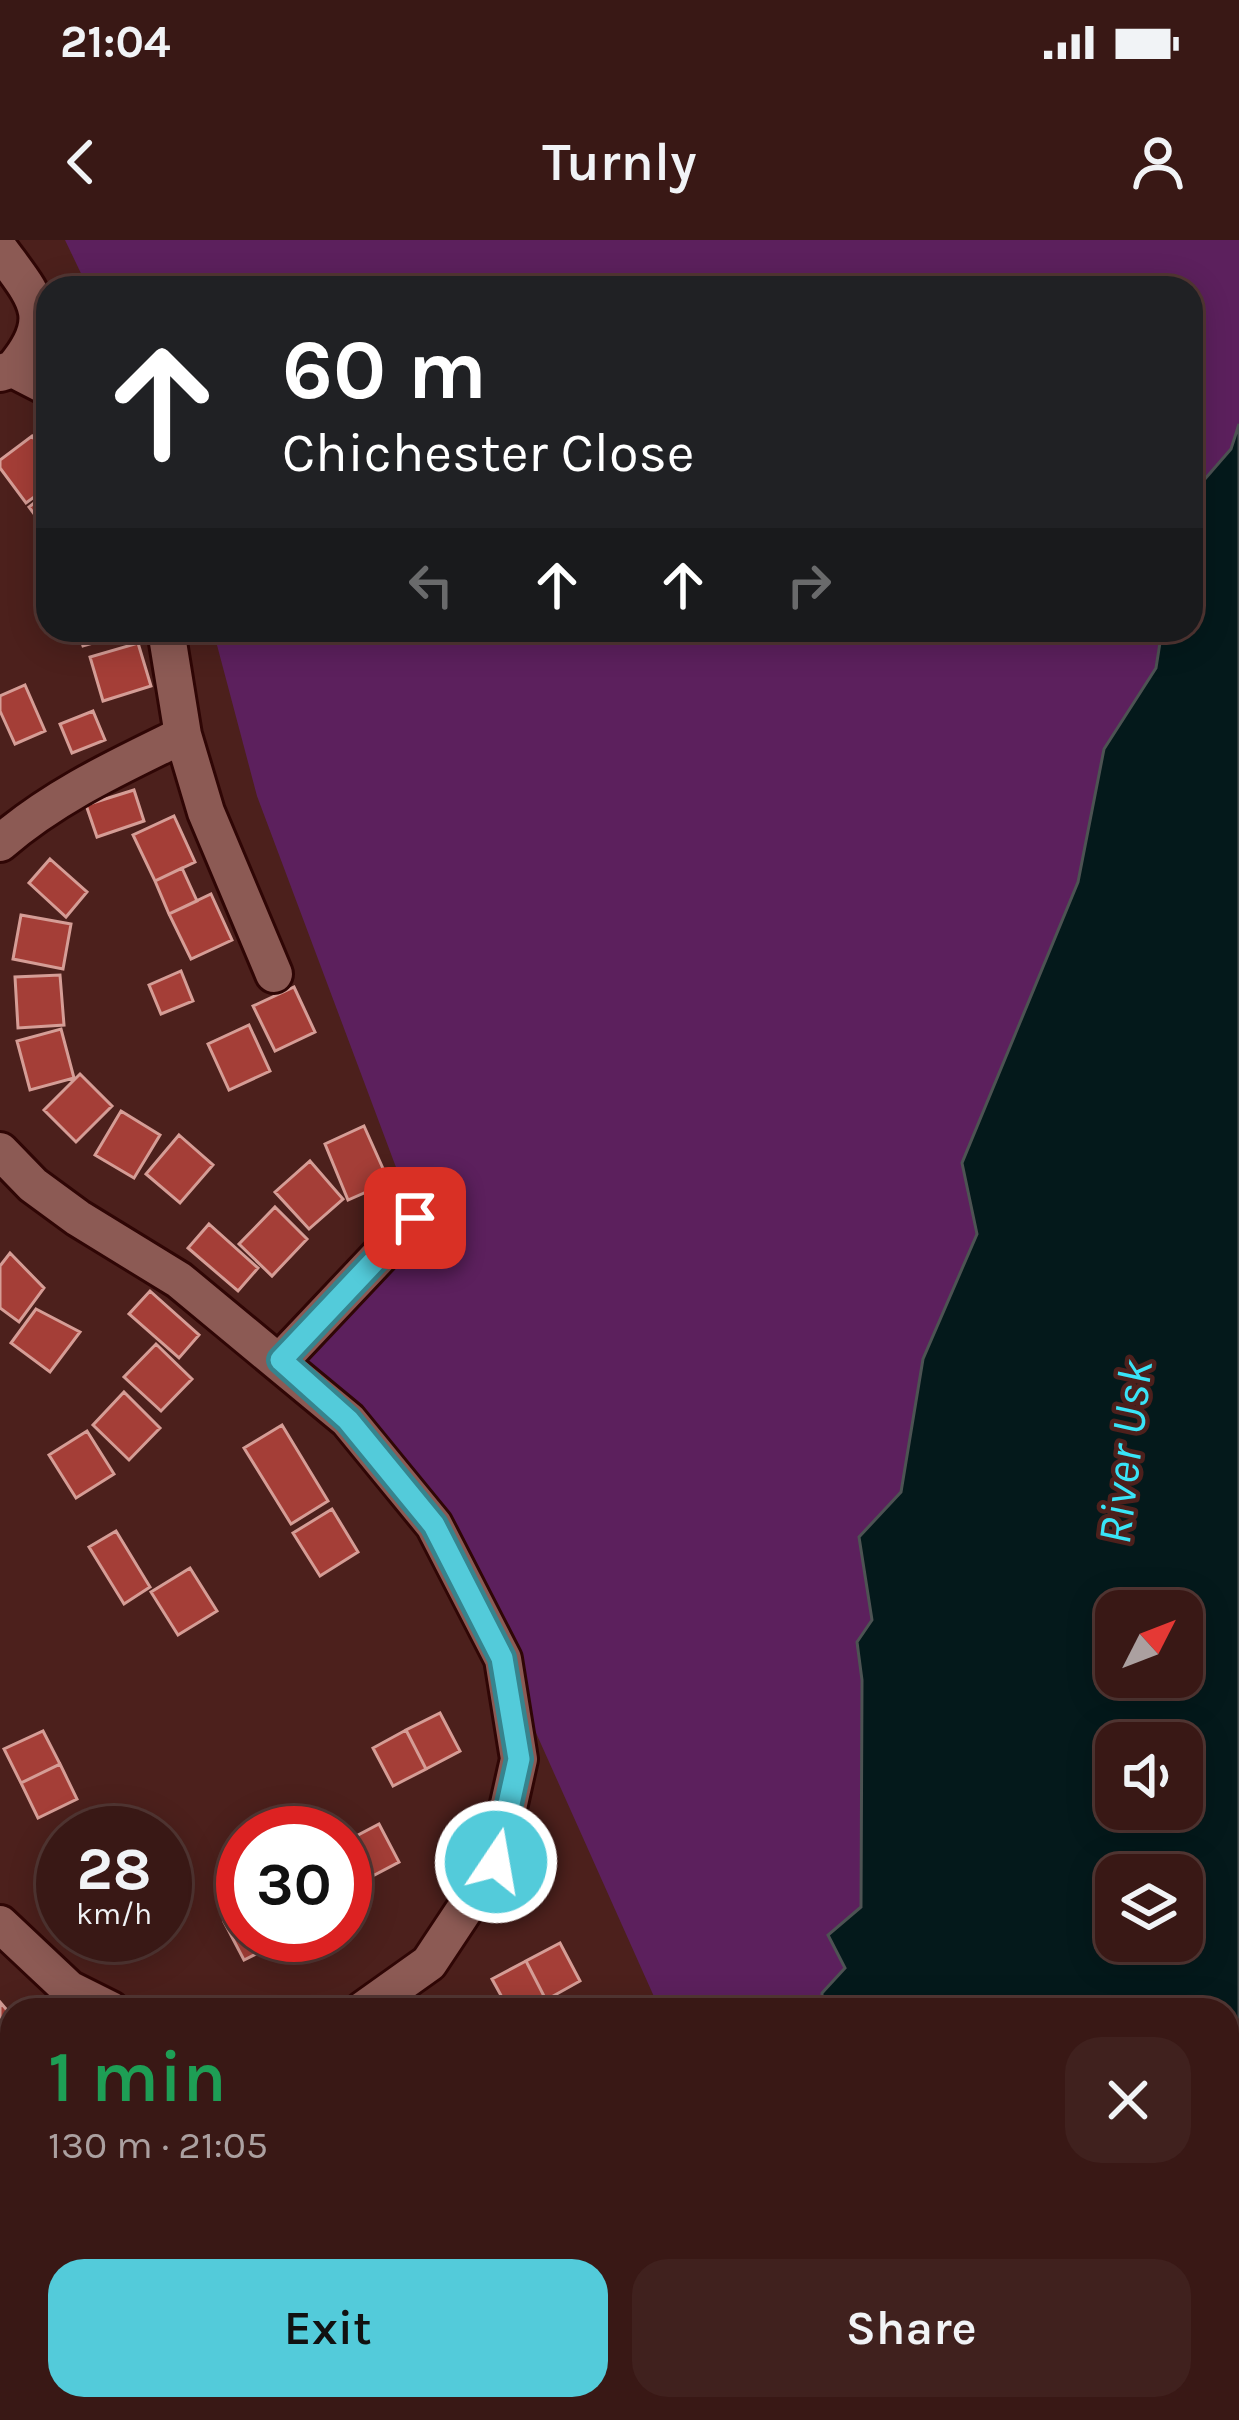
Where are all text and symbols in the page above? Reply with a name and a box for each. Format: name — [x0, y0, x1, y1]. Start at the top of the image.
text: 21:04 — [60, 16, 171, 68]
icon: back — [48, 129, 114, 195]
icon: person — [1125, 129, 1191, 195]
text: Turnly — [542, 130, 697, 194]
text: 60 m — [282, 321, 487, 419]
icon: ahead — [84, 324, 240, 480]
text: Chichester Close — [282, 421, 695, 485]
icon: left — [398, 552, 464, 618]
icon: ahead — [524, 552, 590, 618]
icon: ahead — [650, 552, 716, 618]
icon: right — [776, 552, 842, 618]
pin — [364, 1167, 466, 1269]
icon: arrive — [382, 1185, 448, 1251]
water label: River Usk — [1086, 1356, 1164, 1548]
north arrow — [1095, 1590, 1203, 1698]
map controls — [1095, 1590, 1203, 1962]
button: sound — [1095, 1722, 1203, 1830]
position arrow — [433, 1799, 559, 1925]
speed limit sign: 30 — [216, 1806, 372, 1962]
text: 28 — [76, 1834, 152, 1904]
button: layers — [1095, 1854, 1203, 1962]
text: km/h — [76, 1896, 152, 1932]
text: 1 min — [48, 2035, 227, 2119]
button: close — [1065, 2037, 1191, 2163]
text: 130 m · 21:05 — [48, 2122, 268, 2168]
button: Exit — [48, 2259, 608, 2397]
button: Share — [632, 2259, 1191, 2397]

